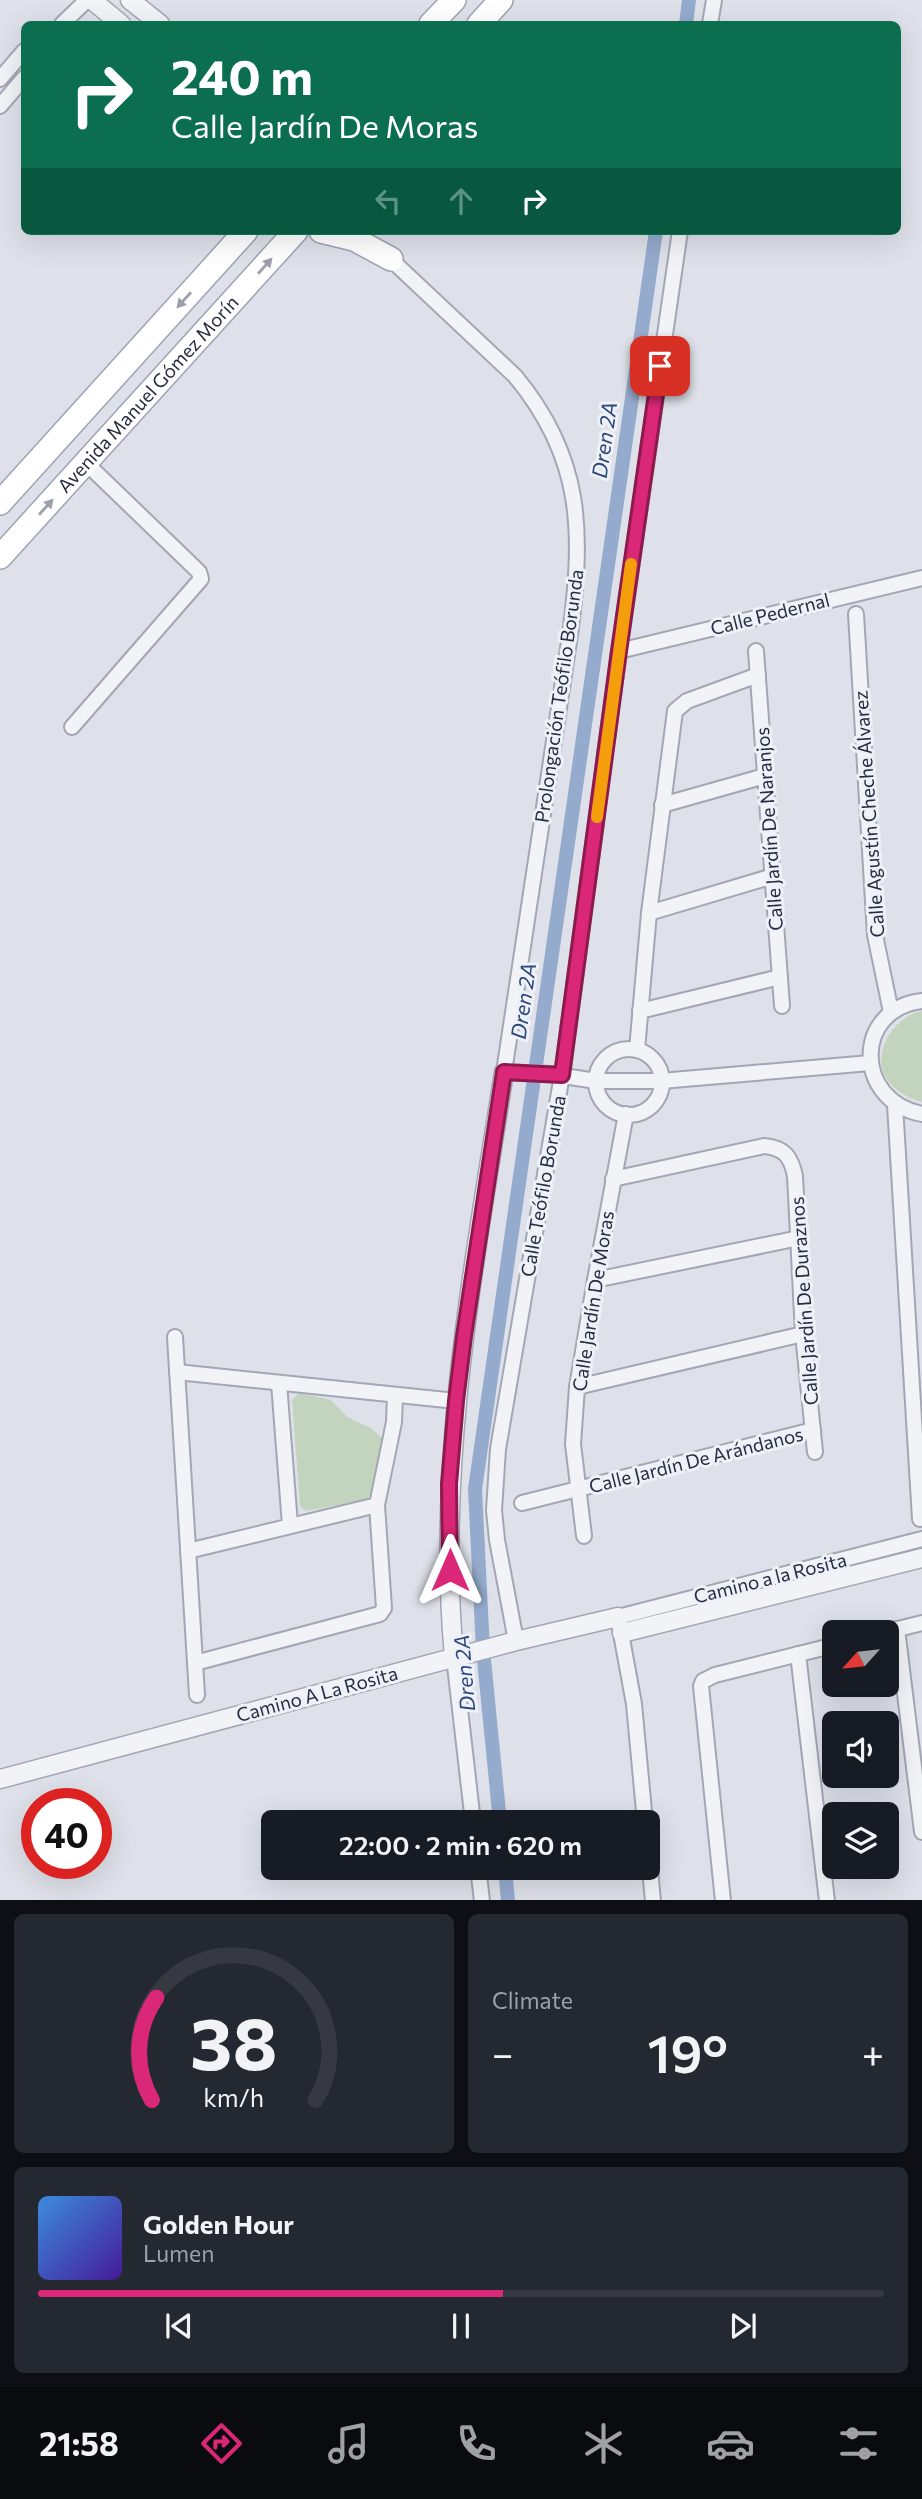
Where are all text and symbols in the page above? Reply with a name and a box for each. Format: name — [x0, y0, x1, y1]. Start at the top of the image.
text: 240 m — [171, 45, 313, 105]
icon: right — [56, 49, 147, 140]
text: Calle Jardín De Moras — [171, 105, 478, 145]
icon: left — [369, 182, 407, 220]
icon: ahead — [442, 182, 480, 220]
icon: right — [515, 182, 553, 220]
one-way arrow — [256, 258, 272, 275]
street label: Avenida Manuel Gómez Morín — [52, 291, 243, 497]
one-way arrow — [176, 291, 192, 309]
pin — [630, 336, 690, 396]
icon: arrive — [641, 347, 679, 385]
water label: Dren 2A — [586, 400, 621, 480]
one-way arrow — [38, 498, 54, 516]
street label: Prolongación Teófilo Borunda — [529, 568, 588, 824]
street label: Calle Pedernal — [708, 588, 832, 639]
street label: Calle Agustín Cheche Álvarez — [848, 690, 889, 938]
street label: Calle Jardín De Naranjos — [750, 726, 787, 932]
water label: Dren 2A — [505, 961, 540, 1041]
street label: Calle Teófilo Borunda — [515, 1093, 570, 1279]
street label: Calle Jardín De Duraznos — [785, 1196, 822, 1406]
street label: Calle Jardín De Moras — [567, 1209, 618, 1393]
street label: Calle Jardín De Arándanos — [586, 1422, 805, 1497]
position arrow — [413, 1533, 487, 1607]
street label: Camino a la Rosita — [691, 1547, 849, 1608]
north arrow — [822, 1620, 900, 1698]
map controls — [822, 1620, 899, 1879]
water label: Dren 2A — [448, 1634, 479, 1712]
street label: Camino A La Rosita — [234, 1661, 400, 1726]
button: sound — [822, 1711, 899, 1788]
speed limit sign: 40 — [21, 1788, 112, 1879]
button: layers — [822, 1802, 899, 1879]
text: 22:00 · 2 min · 620 m — [339, 1829, 582, 1860]
text: Climate — [492, 1986, 573, 2014]
text: 38 — [190, 1996, 278, 2085]
text: 19° — [647, 2020, 728, 2084]
text: − — [492, 2029, 514, 2076]
text: + — [862, 2029, 884, 2076]
text: km/h — [204, 2081, 264, 2111]
text: Golden Hour — [143, 2208, 294, 2239]
text: Lumen — [143, 2239, 214, 2267]
icon: previous — [160, 2307, 198, 2345]
icon: pause — [442, 2307, 480, 2345]
icon: next — [724, 2307, 762, 2345]
icon: directions — [197, 2419, 246, 2468]
icon: music — [324, 2419, 373, 2468]
icon: phone — [452, 2419, 501, 2468]
icon: climate — [579, 2419, 628, 2468]
icon: car — [706, 2419, 755, 2468]
icon: filters — [834, 2419, 883, 2468]
text: 21:58 — [39, 2423, 119, 2463]

